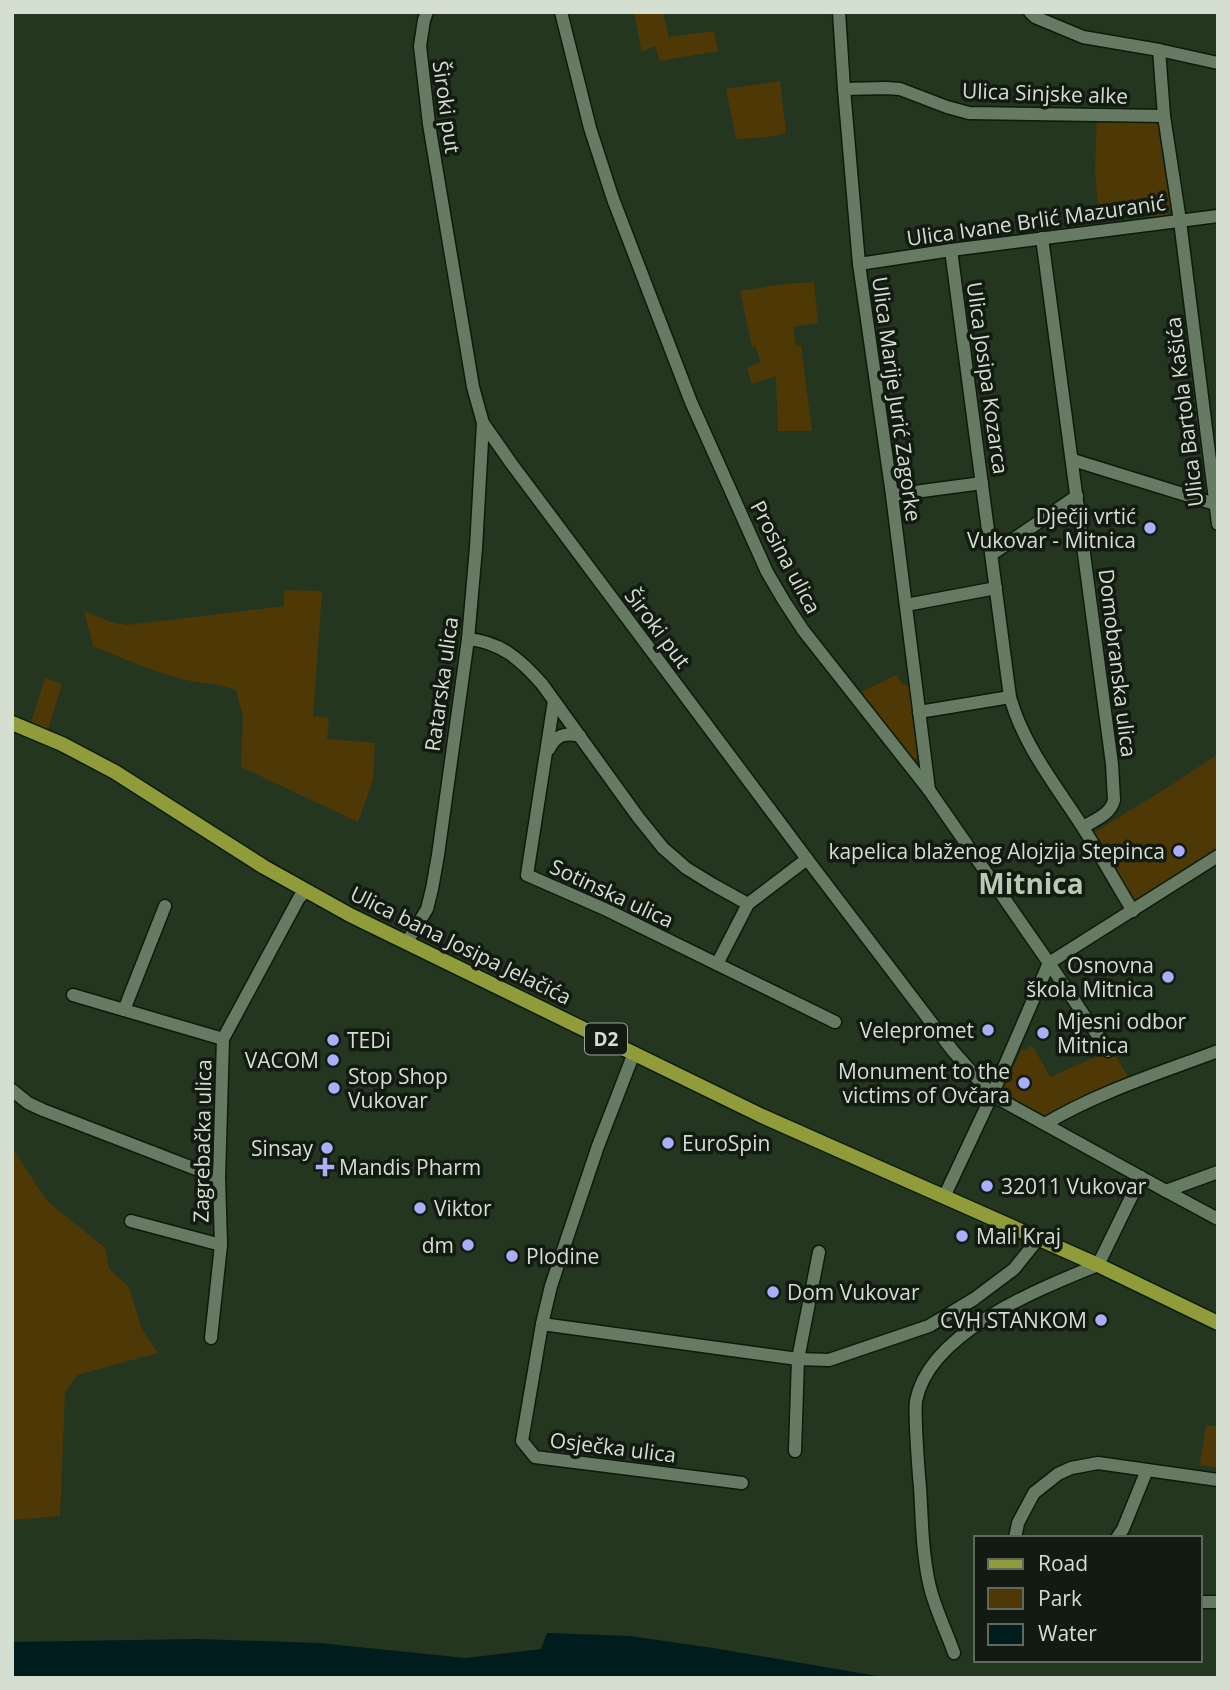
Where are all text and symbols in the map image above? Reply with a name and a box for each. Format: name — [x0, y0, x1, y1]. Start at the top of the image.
street label: Široki put — [427, 59, 467, 155]
street label: Ulica Sinjske alke — [961, 76, 1129, 110]
street label: Ulica Ivane Brlić Mazuranić — [905, 188, 1167, 252]
street label: Ulica Marije Jurić Zagorke — [866, 275, 928, 523]
street label: Ulica Josipa Kozarca — [961, 280, 1015, 476]
street label: Ulica Bartola Kašića — [1158, 315, 1210, 509]
street label: Prosina ulica — [744, 496, 828, 618]
place label: Dječji vrtić Vukovar - Mitnica — [967, 502, 1136, 554]
marker: Dječji vrtić Vukovar - Mitnica — [1142, 520, 1158, 536]
street label: Domobranska ulica — [1093, 567, 1143, 759]
street label: Široki put — [619, 582, 697, 674]
street label: Ratarska ulica — [418, 615, 464, 753]
place label: kapelica blaženog Alojzija Stepinca — [828, 837, 1165, 865]
marker: kapelica blaženog Alojzija Stepinca — [1171, 843, 1187, 859]
street label: Sotinska ulica — [546, 852, 678, 934]
district label: Mitnica — [978, 864, 1084, 902]
street label: Ulica bana Josipa Jelačića — [346, 879, 576, 1011]
place label: Osnovna škola Mitnica — [1026, 951, 1154, 1003]
marker: Osnovna škola Mitnica — [1160, 969, 1176, 985]
place label: Mjesni odbor Mitnica — [1057, 1007, 1187, 1059]
place label: Velepromet — [860, 1016, 974, 1044]
marker: Velepromet — [980, 1022, 996, 1038]
road number: D2 — [585, 1023, 627, 1054]
marker: Mjesni odbor Mitnica — [1035, 1025, 1051, 1041]
place label: TEDi — [347, 1026, 391, 1054]
marker: TEDi — [325, 1032, 341, 1048]
place label: VACOM — [245, 1046, 319, 1074]
marker: VACOM — [325, 1052, 341, 1068]
place label: Monument to the victims of Ovčara — [838, 1057, 1010, 1109]
street label: Zagrebačka ulica — [187, 1059, 217, 1223]
place label: Stop Shop Vukovar — [348, 1062, 448, 1114]
marker: Monument to the victims of Ovčara — [1016, 1075, 1032, 1091]
marker: Stop Shop Vukovar — [326, 1080, 342, 1096]
place label: EuroSpin — [682, 1129, 770, 1157]
place label: Sinsay — [251, 1134, 313, 1162]
marker: EuroSpin — [660, 1135, 676, 1151]
marker: Sinsay — [319, 1140, 335, 1156]
place label: Mandis Pharm — [339, 1153, 481, 1181]
marker: Mandis Pharm — [317, 1159, 333, 1175]
place label: 32011 Vukovar — [1001, 1172, 1147, 1200]
marker: 32011 Vukovar — [979, 1178, 995, 1194]
place label: Viktor — [434, 1194, 492, 1222]
marker: Viktor — [412, 1200, 428, 1216]
place label: Mali Kraj — [976, 1222, 1061, 1250]
marker: Mali Kraj — [954, 1228, 970, 1244]
place label: dm — [422, 1231, 454, 1259]
marker: dm — [460, 1237, 476, 1253]
place label: Plodine — [526, 1242, 599, 1270]
marker: Plodine — [504, 1248, 520, 1264]
place label: Dom Vukovar — [787, 1278, 920, 1306]
marker: Dom Vukovar — [765, 1284, 781, 1300]
place label: CVH STANKOM — [940, 1306, 1087, 1334]
marker: CVH STANKOM — [1093, 1312, 1109, 1328]
street label: Osječka ulica — [548, 1425, 678, 1469]
legend — [974, 1536, 1202, 1662]
text: Road — [1038, 1549, 1088, 1577]
text: Park — [1038, 1584, 1082, 1612]
text: Water — [1038, 1619, 1097, 1647]

